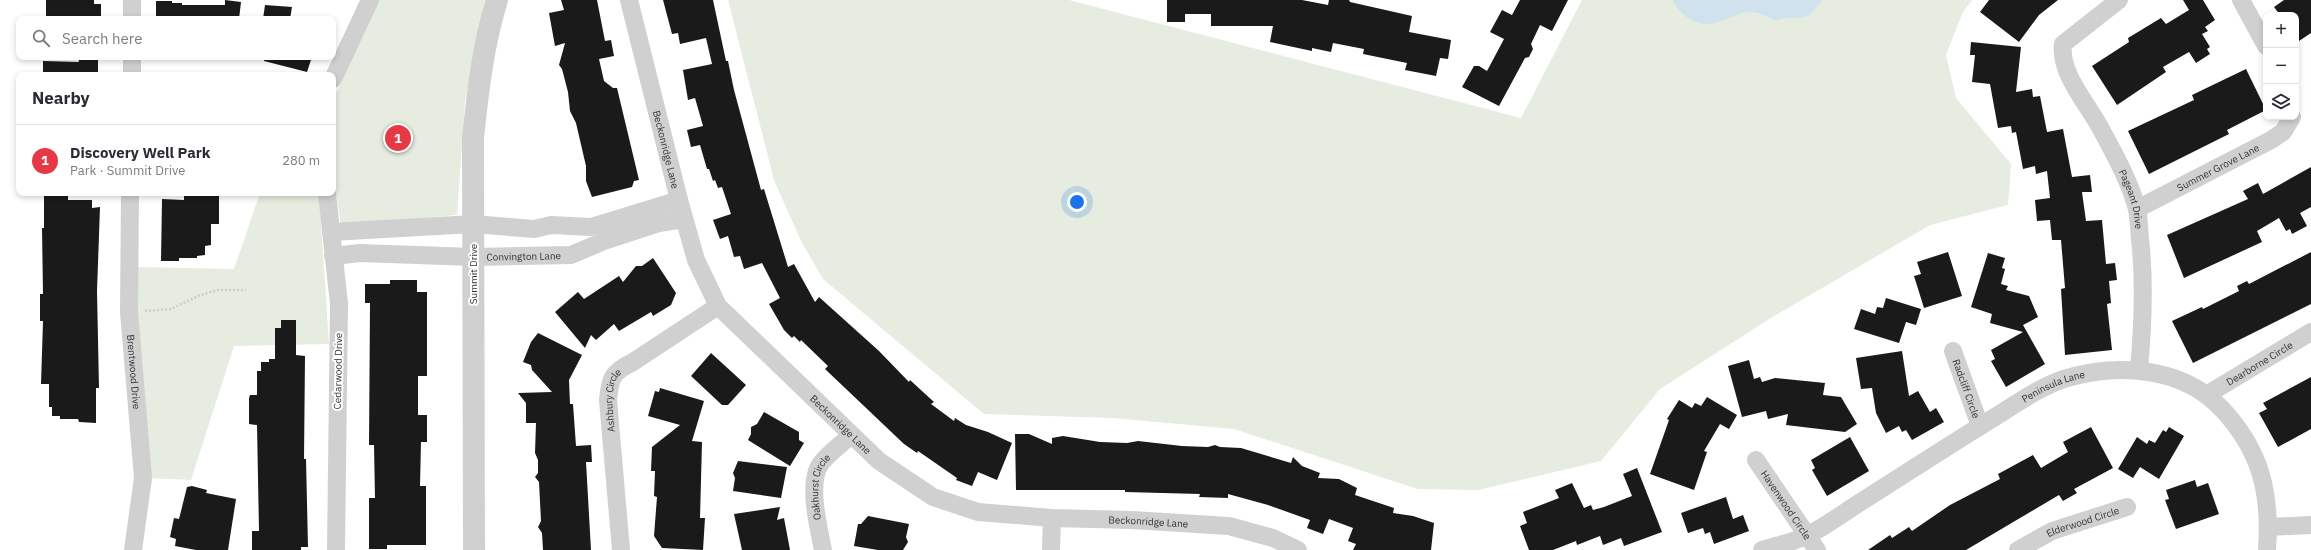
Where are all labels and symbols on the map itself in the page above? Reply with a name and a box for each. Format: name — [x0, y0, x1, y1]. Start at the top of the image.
street label: Beckonridge Lane — [650, 109, 682, 190]
pin: 1 — [385, 123, 411, 153]
street label: Summer Grove Lane — [2175, 141, 2262, 194]
street label: Pageant Drive — [2116, 167, 2146, 230]
your location — [1067, 192, 1087, 212]
street label: Summit Drive — [467, 243, 480, 304]
street label: Convington Lane — [486, 249, 562, 263]
street label: Cedarwood Drive — [331, 332, 345, 409]
street label: Brentwood Drive — [124, 334, 144, 410]
street label: Dearborne Circle — [2224, 338, 2296, 388]
street label: Radcliff Circle — [1950, 357, 1983, 421]
street label: Ashbury Circle — [601, 365, 624, 433]
street label: Peninsula Lane — [2019, 367, 2086, 405]
street label: Beckonridge Lane — [807, 392, 875, 457]
street label: Oakhurst Circle — [808, 450, 833, 521]
street label: Havenwood Circle — [1758, 468, 1815, 542]
street label: Elderwood Circle — [2044, 503, 2121, 540]
street label: Beckonridge Lane — [1108, 513, 1189, 530]

